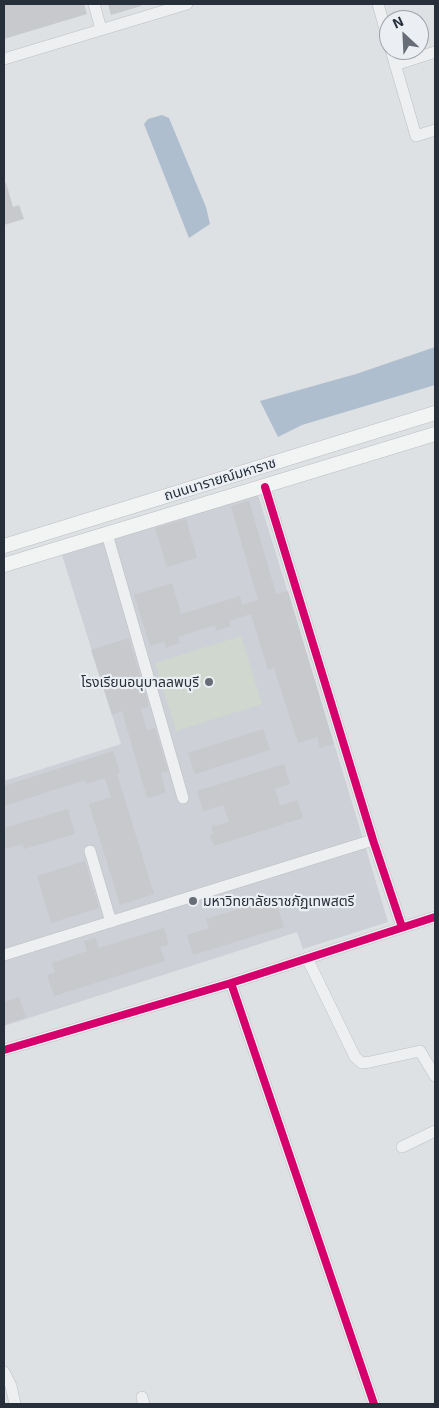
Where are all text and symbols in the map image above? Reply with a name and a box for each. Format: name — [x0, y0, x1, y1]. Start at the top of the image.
north arrow — [379, 10, 429, 60]
text: N — [390, 12, 406, 32]
street label: ถนนนารายณ์มหาราช — [162, 454, 278, 504]
place label: โรงเรียนอนุบาลลพบุรี — [81, 674, 199, 690]
marker: โรงเรียนอนุบาลลพบุรี — [203, 676, 215, 688]
place label: มหาวิทยาลัยราชภัฏเทพสตรี — [203, 893, 354, 909]
marker: มหาวิทยาลัยราชภัฏเทพสตรี — [187, 895, 199, 907]

